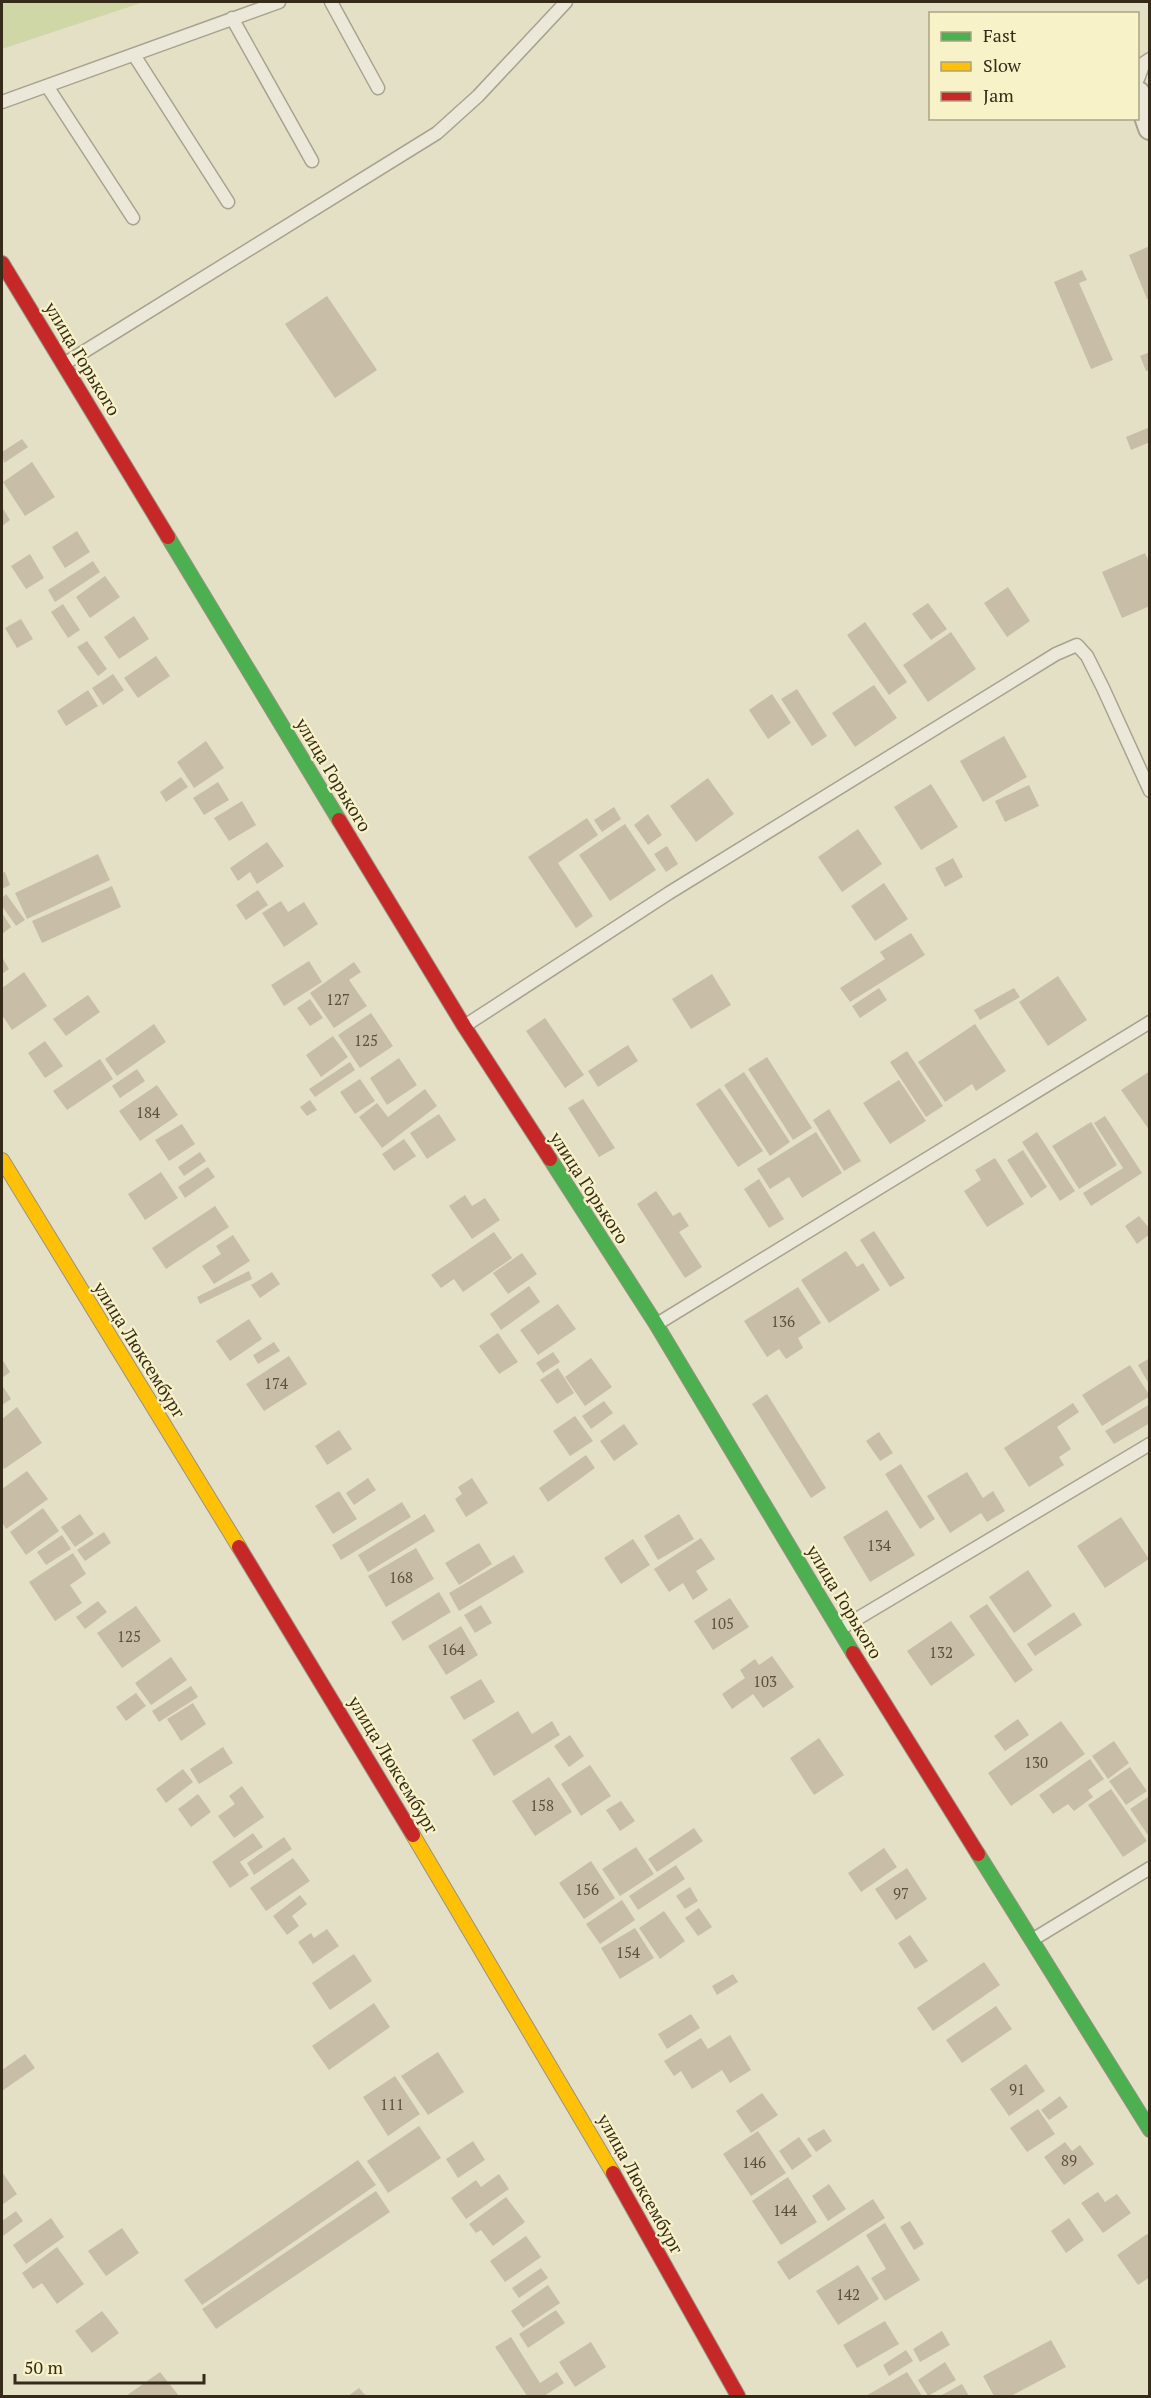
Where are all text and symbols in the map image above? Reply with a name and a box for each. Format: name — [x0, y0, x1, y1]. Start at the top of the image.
legend — [929, 12, 1139, 120]
text: Fast — [983, 23, 1017, 47]
text: Slow — [983, 53, 1022, 77]
text: Jam — [983, 83, 1014, 107]
street label: улица Горького — [39, 296, 126, 420]
street label: улица Горького — [290, 712, 377, 836]
house number: 127 — [326, 989, 350, 1009]
house number: 125 — [354, 1030, 378, 1050]
house number: 184 — [136, 1102, 160, 1122]
street label: улица Горького — [544, 1126, 635, 1248]
street label: улица Люксембург — [88, 1276, 192, 1422]
house number: 136 — [771, 1311, 795, 1331]
house number: 174 — [264, 1373, 288, 1393]
house number: 134 — [867, 1535, 891, 1555]
street label: улица Горького — [801, 1539, 888, 1663]
house number: 168 — [389, 1567, 413, 1587]
house number: 105 — [710, 1613, 734, 1633]
house number: 125 — [117, 1626, 141, 1646]
house number: 164 — [441, 1639, 465, 1659]
house number: 132 — [929, 1642, 953, 1662]
house number: 103 — [753, 1671, 777, 1691]
street label: улица Люксембург — [343, 1690, 445, 1838]
house number: 130 — [1024, 1752, 1048, 1772]
house number: 158 — [530, 1795, 554, 1815]
house number: 156 — [575, 1879, 599, 1899]
house number: 97 — [893, 1883, 909, 1903]
house number: 154 — [616, 1942, 640, 1962]
house number: 91 — [1009, 2079, 1025, 2099]
house number: 111 — [380, 2094, 404, 2114]
street label: улица Люксембург — [592, 2108, 689, 2258]
house number: 89 — [1061, 2150, 1077, 2170]
house number: 146 — [742, 2152, 766, 2172]
house number: 144 — [773, 2200, 797, 2220]
house number: 142 — [836, 2284, 860, 2304]
scale bar — [15, 2347, 204, 2385]
text: 50 m — [24, 2355, 64, 2379]

